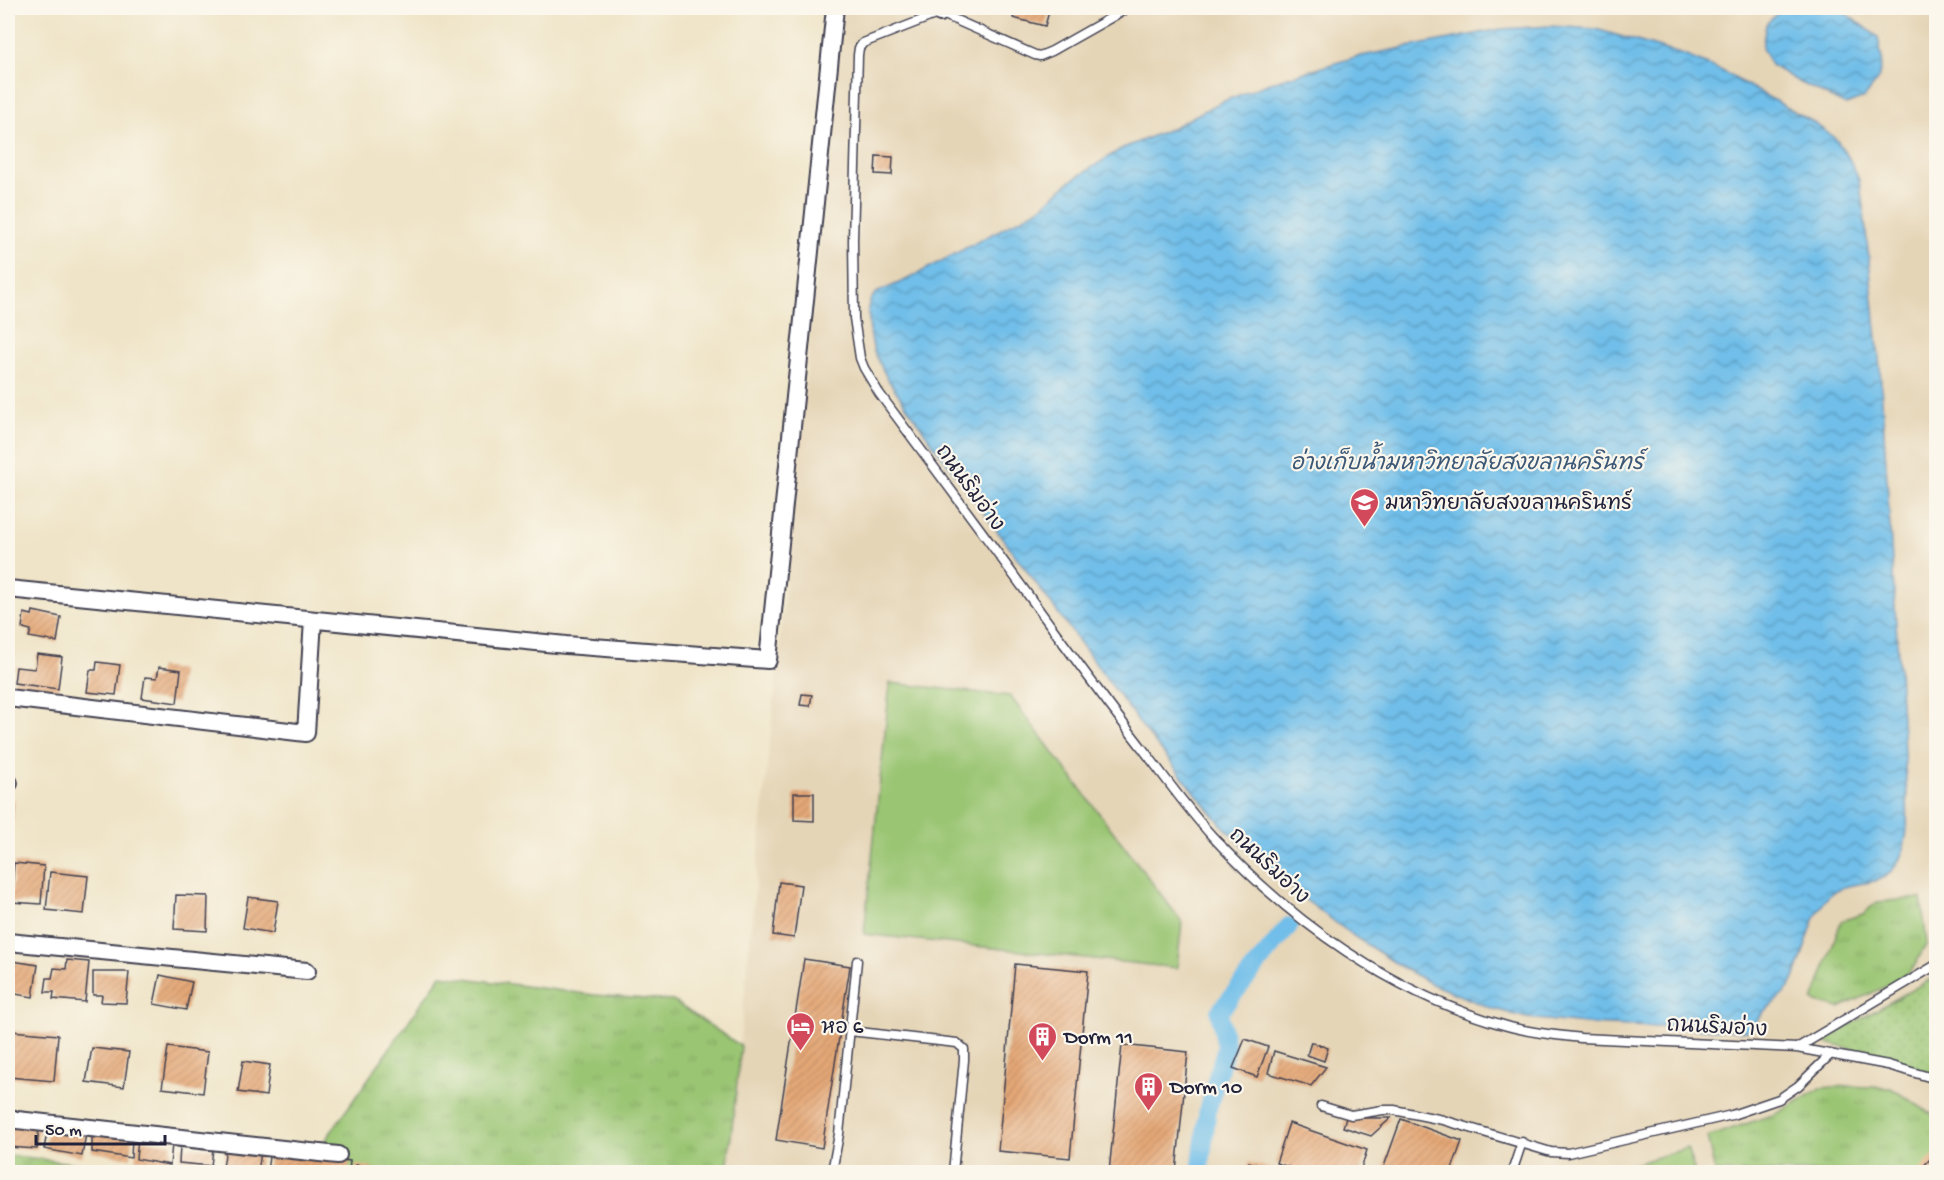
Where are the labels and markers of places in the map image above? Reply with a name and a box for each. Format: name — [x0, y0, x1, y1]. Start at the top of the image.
school or university icon: มหาวิทยาลัยสงขลานครินทร์ — [1348, 486, 1380, 528]
place label: มหาวิทยาลัยสงขลานครินทร์ — [1385, 489, 1632, 518]
hotel icon: หอ 6 — [784, 1010, 816, 1052]
place label: หอ 6 — [821, 1017, 864, 1042]
building icon: Dorm 11 — [1027, 1020, 1059, 1062]
place label: Dorm 11 — [1062, 1027, 1133, 1052]
building icon: Dorm 10 — [1133, 1070, 1165, 1112]
place label: Dorm 10 — [1168, 1077, 1242, 1102]

